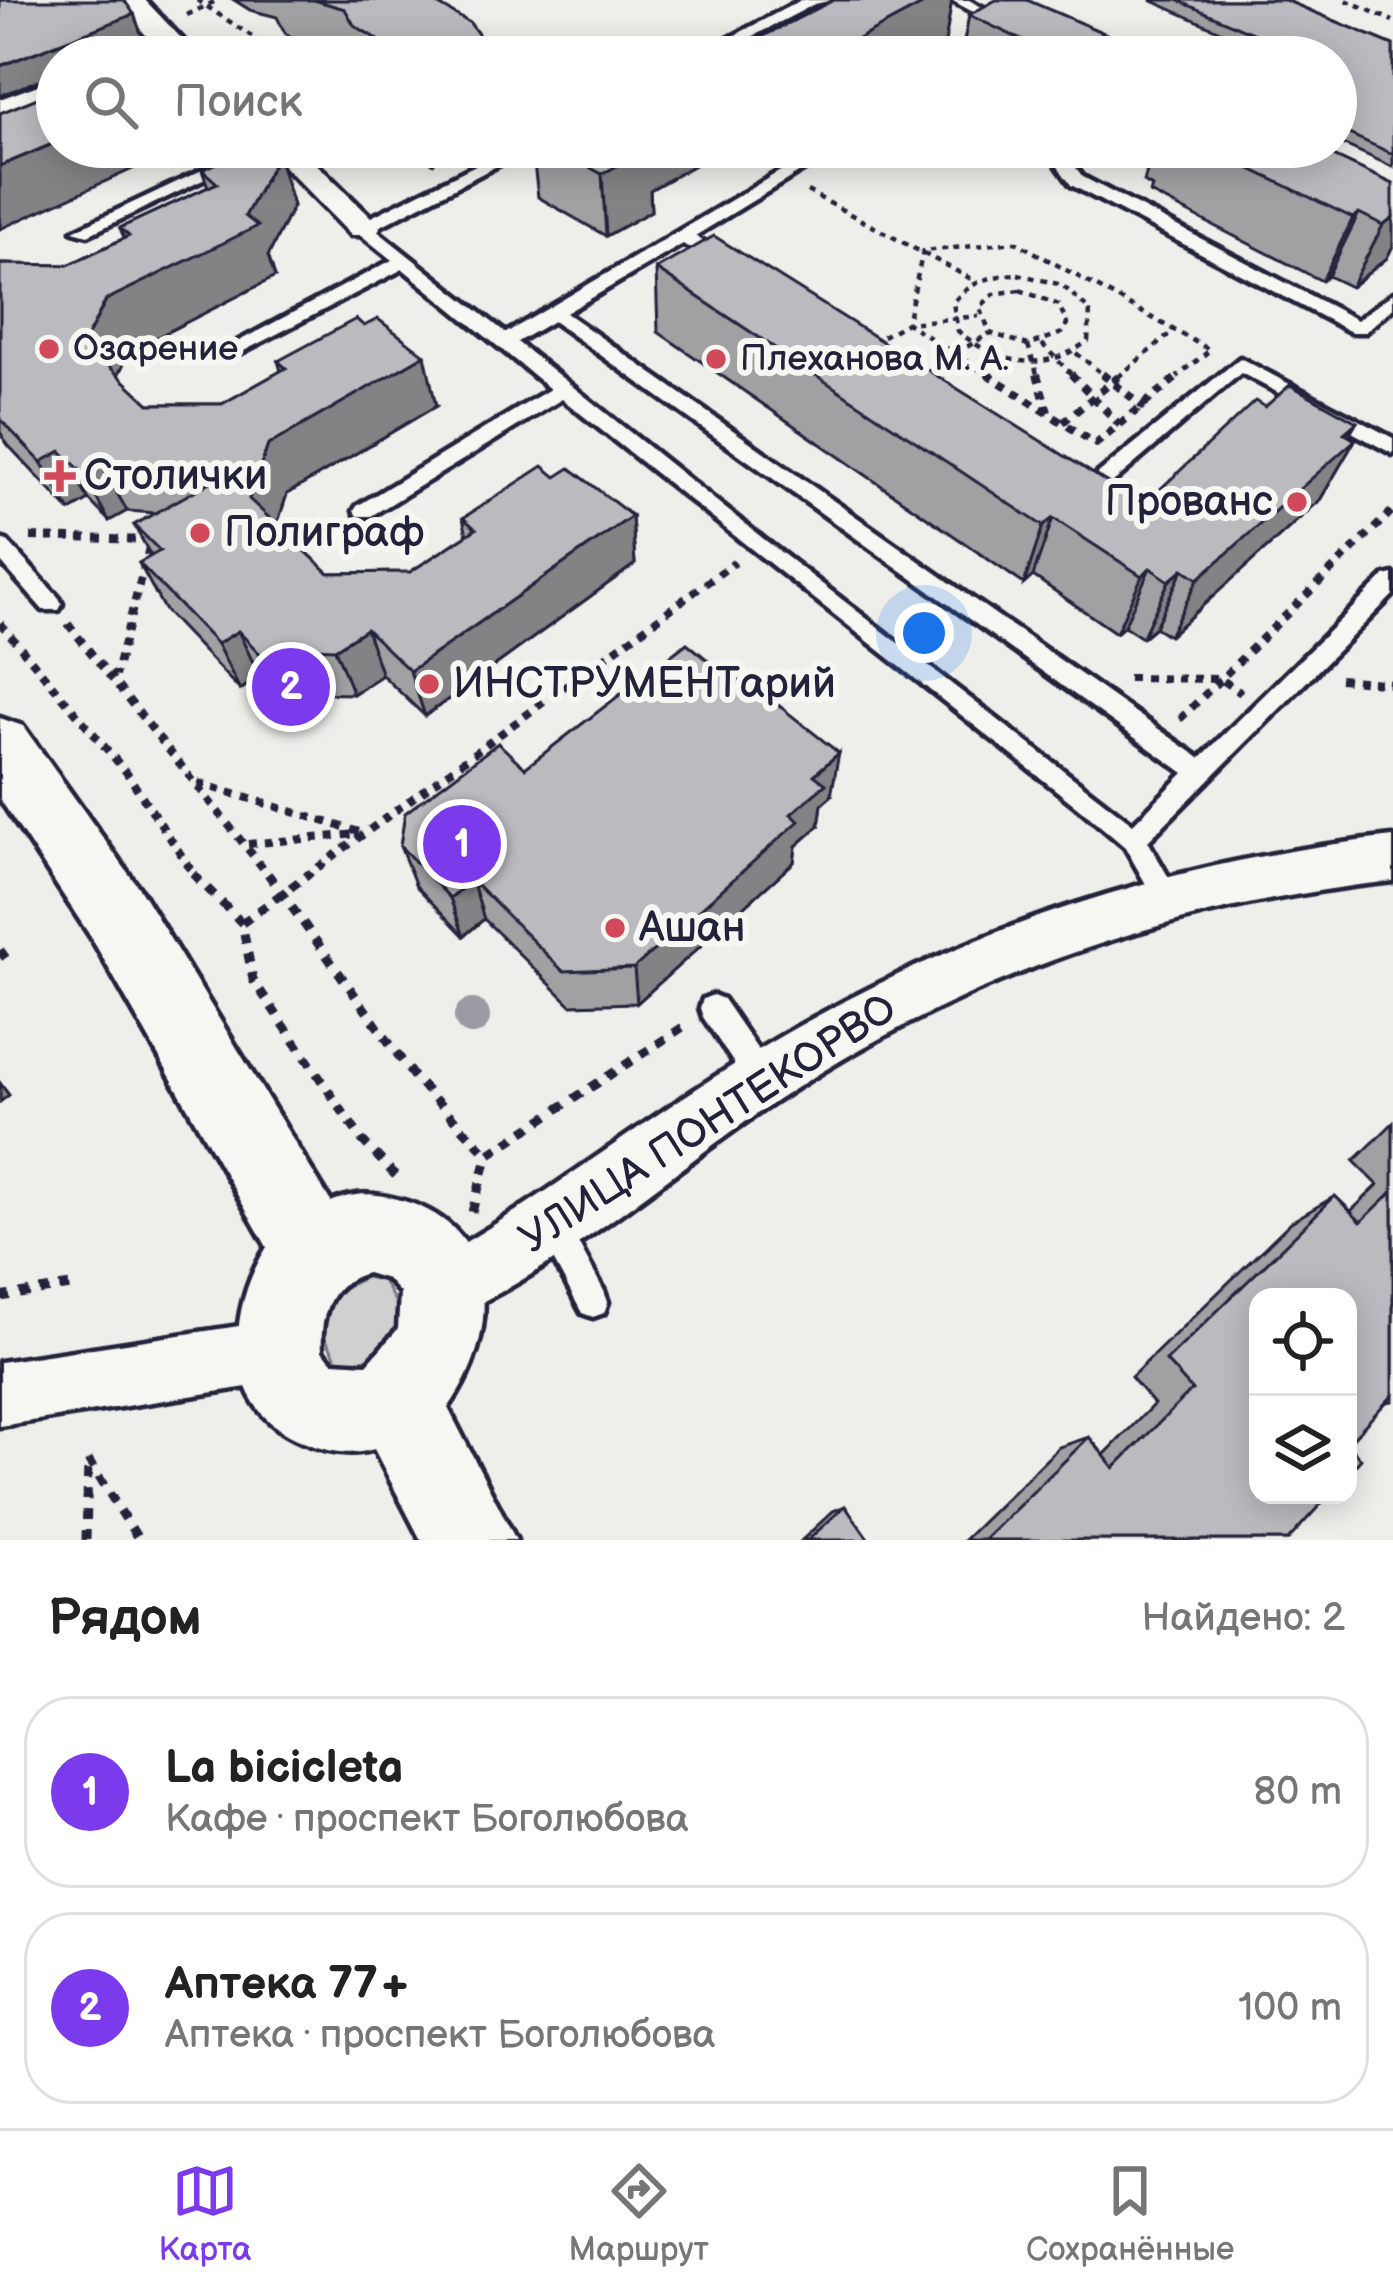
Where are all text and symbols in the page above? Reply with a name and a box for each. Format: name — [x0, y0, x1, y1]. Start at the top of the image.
search box — [36, 36, 1357, 168]
icon: search — [78, 69, 144, 135]
text: Поиск — [174, 75, 302, 130]
place label: Озарение — [73, 328, 238, 371]
marker: Озарение — [36, 336, 62, 362]
place label: Плеханова М. А. — [740, 338, 1009, 381]
marker: Плеханова М. А. — [703, 346, 729, 372]
place label: Столички — [84, 451, 267, 502]
marker: Столички — [47, 463, 73, 489]
place label: Прованс — [1105, 477, 1273, 528]
marker: Прованс — [1284, 489, 1310, 515]
place label: Полиграф — [224, 508, 424, 559]
marker: Полиграф — [187, 520, 213, 546]
your location — [894, 603, 954, 663]
pin: 2 — [252, 642, 330, 732]
place label: ИНСТРУМЕНТарий — [453, 659, 836, 710]
marker: ИНСТРУМЕНТарий — [416, 671, 442, 697]
pin: 1 — [423, 799, 501, 889]
place label: Ашан — [638, 903, 745, 954]
marker: Ашан — [602, 915, 628, 941]
street label: УЛИЦА ПОНТЕКОРВО — [510, 983, 906, 1265]
map controls — [1249, 1288, 1357, 1504]
button: locate — [1249, 1288, 1357, 1396]
button: layers — [1249, 1396, 1357, 1504]
text: Рядом — [48, 1588, 202, 1649]
text: Найдено: 2 — [1141, 1595, 1345, 1642]
text: La bicicleta — [165, 1741, 403, 1796]
text: 1 — [82, 1769, 98, 1816]
text: 80 m — [1254, 1769, 1342, 1816]
text: Кафе · проспект Боголюбова — [165, 1796, 689, 1843]
text: Аптека 77+ — [165, 1957, 412, 2012]
text: 2 — [78, 1985, 102, 2032]
text: 100 m — [1238, 1985, 1342, 2032]
text: Аптека · проспект Боголюбова — [165, 2012, 715, 2059]
tab: Карта — [159, 2158, 251, 2270]
tab: Маршрут — [569, 2158, 709, 2270]
tab: Сохранённые — [1026, 2158, 1234, 2270]

